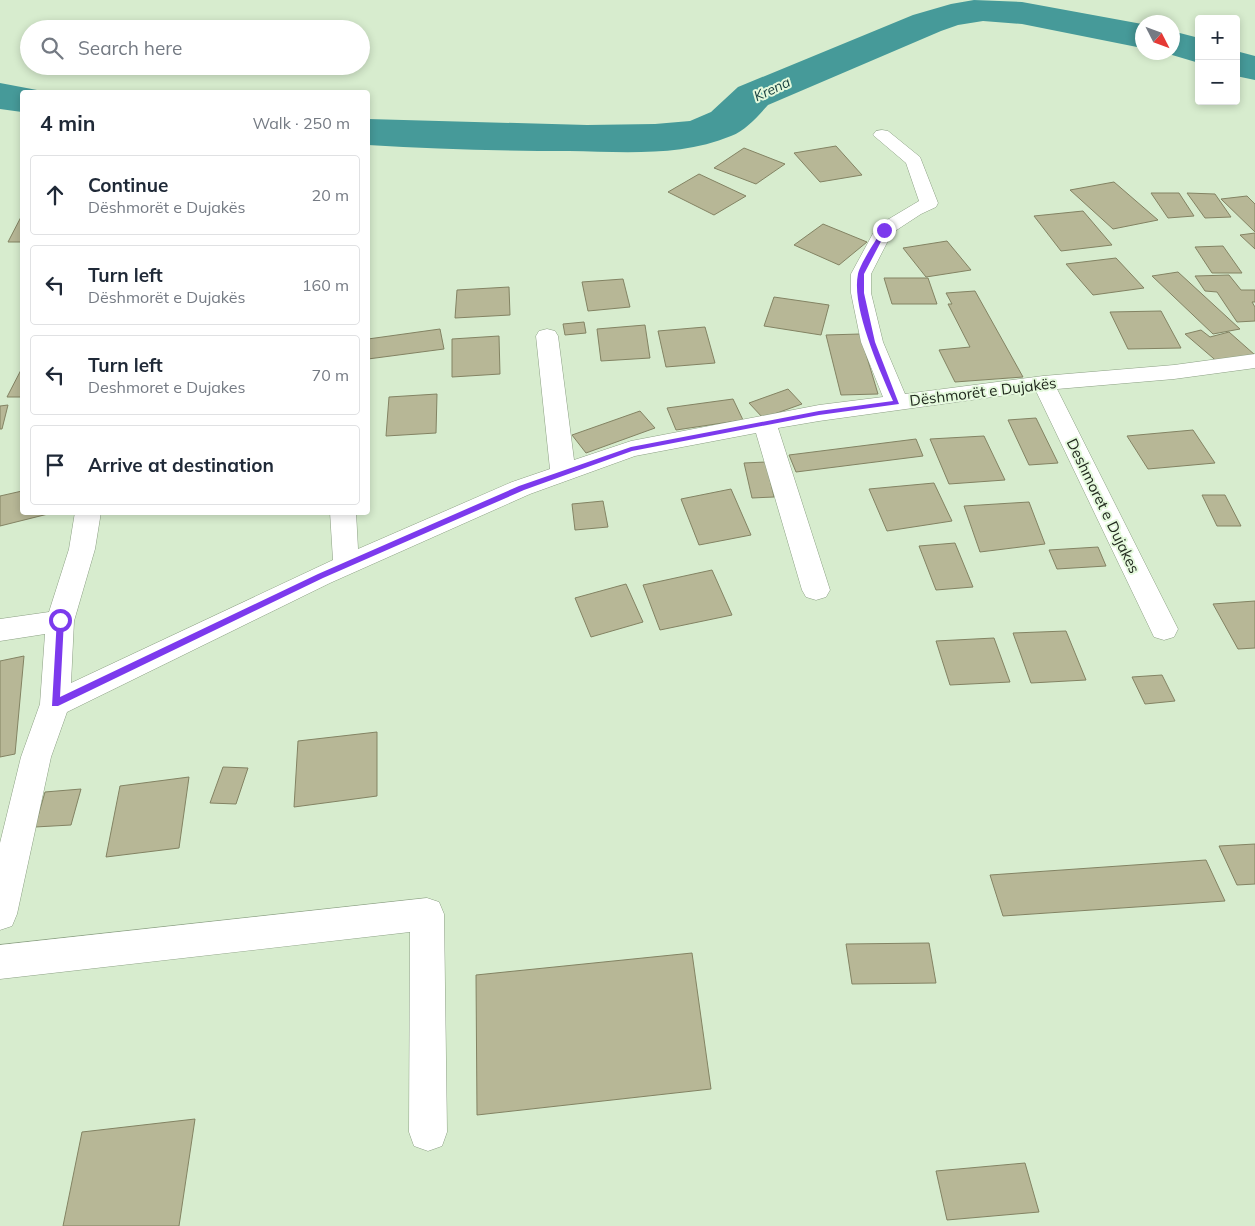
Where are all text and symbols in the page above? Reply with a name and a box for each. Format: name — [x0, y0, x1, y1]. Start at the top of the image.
north arrow — [1135, 15, 1180, 60]
map controls — [1195, 15, 1240, 105]
button: + — [1195, 15, 1240, 60]
search box — [20, 20, 370, 75]
icon: search — [38, 34, 66, 62]
text: Search here — [78, 36, 182, 60]
button: − — [1195, 60, 1240, 105]
water label: Krena — [751, 73, 793, 105]
text: 4 min — [40, 110, 95, 136]
text: Walk · 250 m — [252, 113, 350, 133]
text: Continue — [88, 173, 168, 197]
icon: ahead — [41, 181, 69, 209]
text: 20 m — [312, 185, 349, 205]
text: Dëshmorët e Dujakës — [88, 197, 245, 217]
route end — [873, 219, 896, 242]
text: Turn left — [88, 263, 163, 287]
icon: left — [41, 271, 69, 299]
text: 160 m — [302, 275, 349, 295]
text: Dëshmorët e Dujakës — [88, 287, 245, 307]
text: Turn left — [88, 353, 163, 377]
icon: left — [41, 361, 69, 389]
text: 70 m — [312, 365, 349, 385]
street label: Dëshmorët e Dujakës — [909, 373, 1057, 410]
text: Deshmoret e Dujakes — [88, 377, 245, 397]
street label: Deshmoret e Dujakes — [1063, 435, 1144, 576]
icon: arrive — [41, 451, 69, 479]
text: Arrive at destination — [88, 453, 274, 477]
route start — [49, 609, 72, 632]

